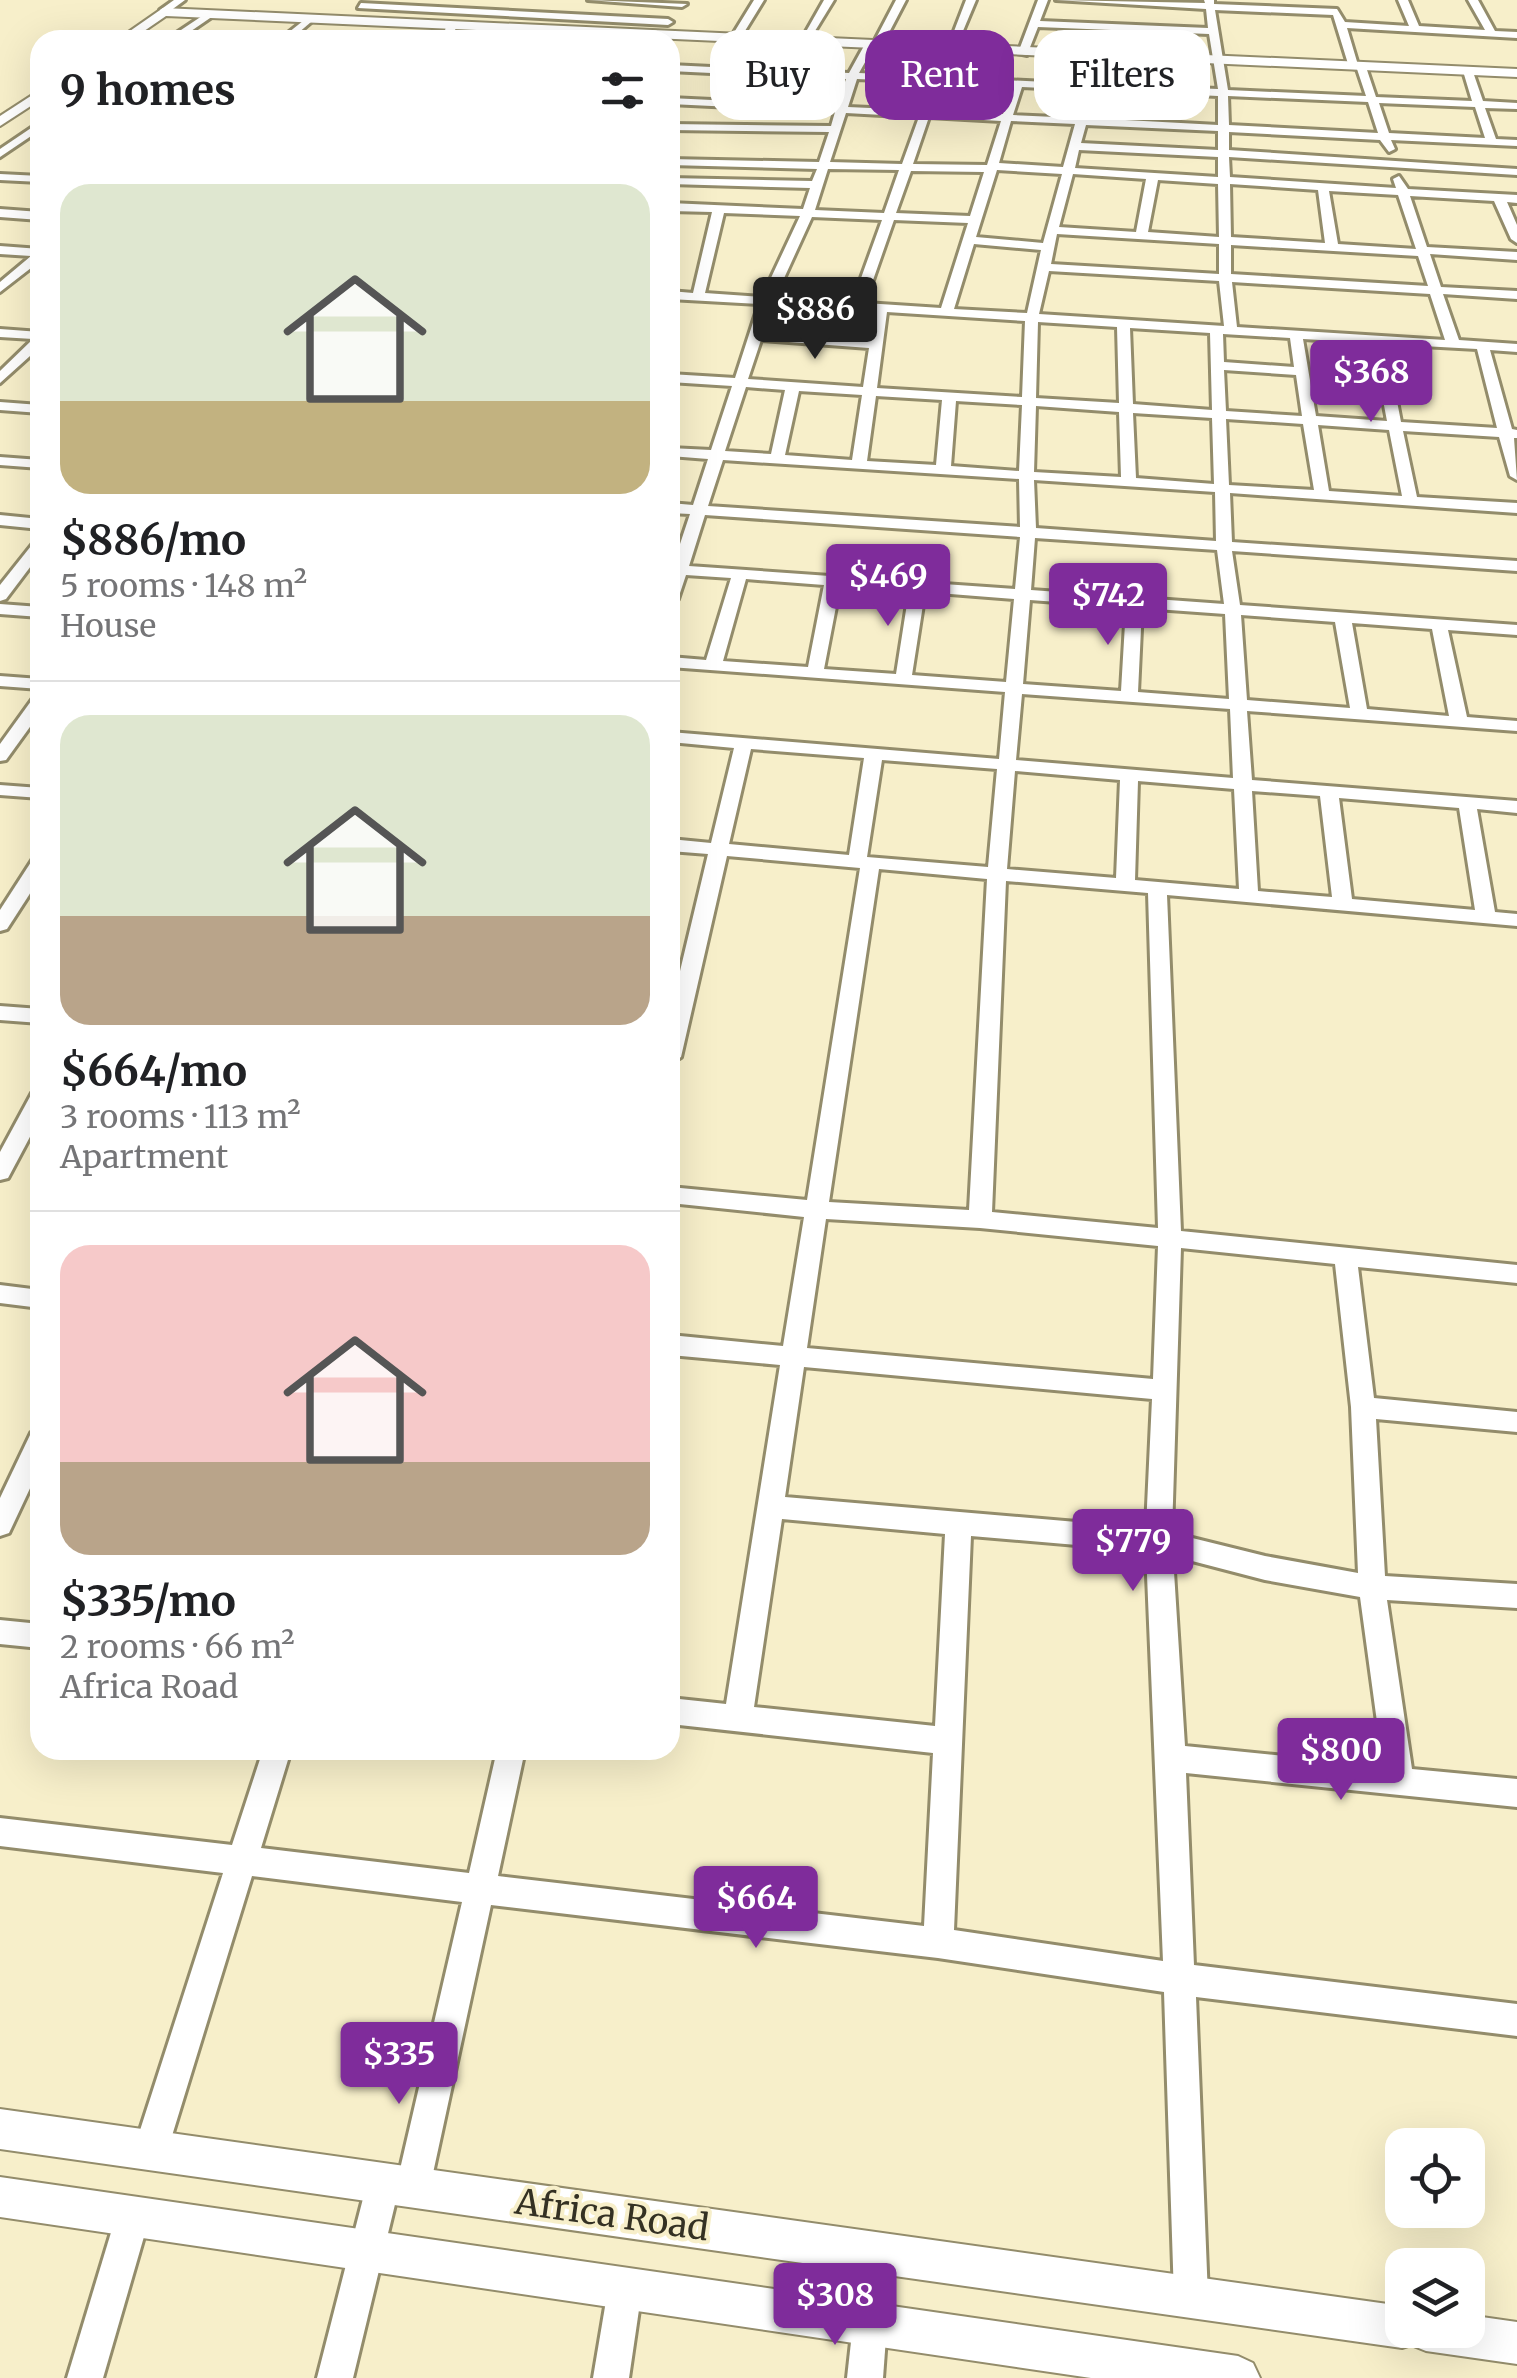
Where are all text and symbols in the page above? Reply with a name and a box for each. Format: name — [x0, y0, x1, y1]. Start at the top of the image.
chip: Buy — [710, 30, 845, 120]
chip: Rent — [865, 30, 1014, 120]
chip: Filters — [1034, 30, 1210, 120]
icon: filters — [595, 63, 650, 118]
text: 9 homes — [60, 64, 236, 116]
icon: home — [265, 249, 445, 429]
pin: $886 — [756, 277, 874, 362]
text: $886 — [775, 289, 855, 329]
pin: $368 — [1312, 340, 1430, 425]
text: $368 — [1332, 352, 1410, 392]
text: $886/mo — [60, 514, 246, 566]
pin: $469 — [829, 544, 947, 629]
text: $469 — [848, 556, 928, 596]
pin: $742 — [1049, 563, 1167, 648]
text: 5 rooms · 148 m² — [60, 566, 307, 606]
text: $742 — [1071, 575, 1145, 615]
text: House — [60, 606, 156, 646]
icon: home — [265, 780, 445, 960]
text: $664/mo — [60, 1045, 247, 1097]
text: 3 rooms · 113 m² — [60, 1097, 301, 1137]
text: Apartment — [60, 1137, 228, 1177]
icon: home — [265, 1310, 445, 1490]
pin: $779 — [1074, 1509, 1192, 1594]
text: $779 — [1094, 1521, 1172, 1561]
text: $335/mo — [60, 1575, 236, 1627]
text: 2 rooms · 66 m² — [60, 1627, 295, 1667]
text: Africa Road — [60, 1667, 238, 1707]
pin: $800 — [1282, 1718, 1400, 1803]
text: $800 — [1299, 1730, 1383, 1770]
pin: $664 — [697, 1866, 815, 1951]
text: $664 — [716, 1878, 796, 1918]
pin: $335 — [340, 2022, 458, 2107]
text: $335 — [363, 2034, 435, 2074]
map controls — [1385, 2128, 1485, 2348]
button: locate — [1385, 2128, 1485, 2228]
street label: Africa Road — [511, 2180, 712, 2250]
button: layers — [1385, 2248, 1485, 2348]
pin: $308 — [776, 2263, 894, 2348]
text: $308 — [796, 2275, 874, 2315]

